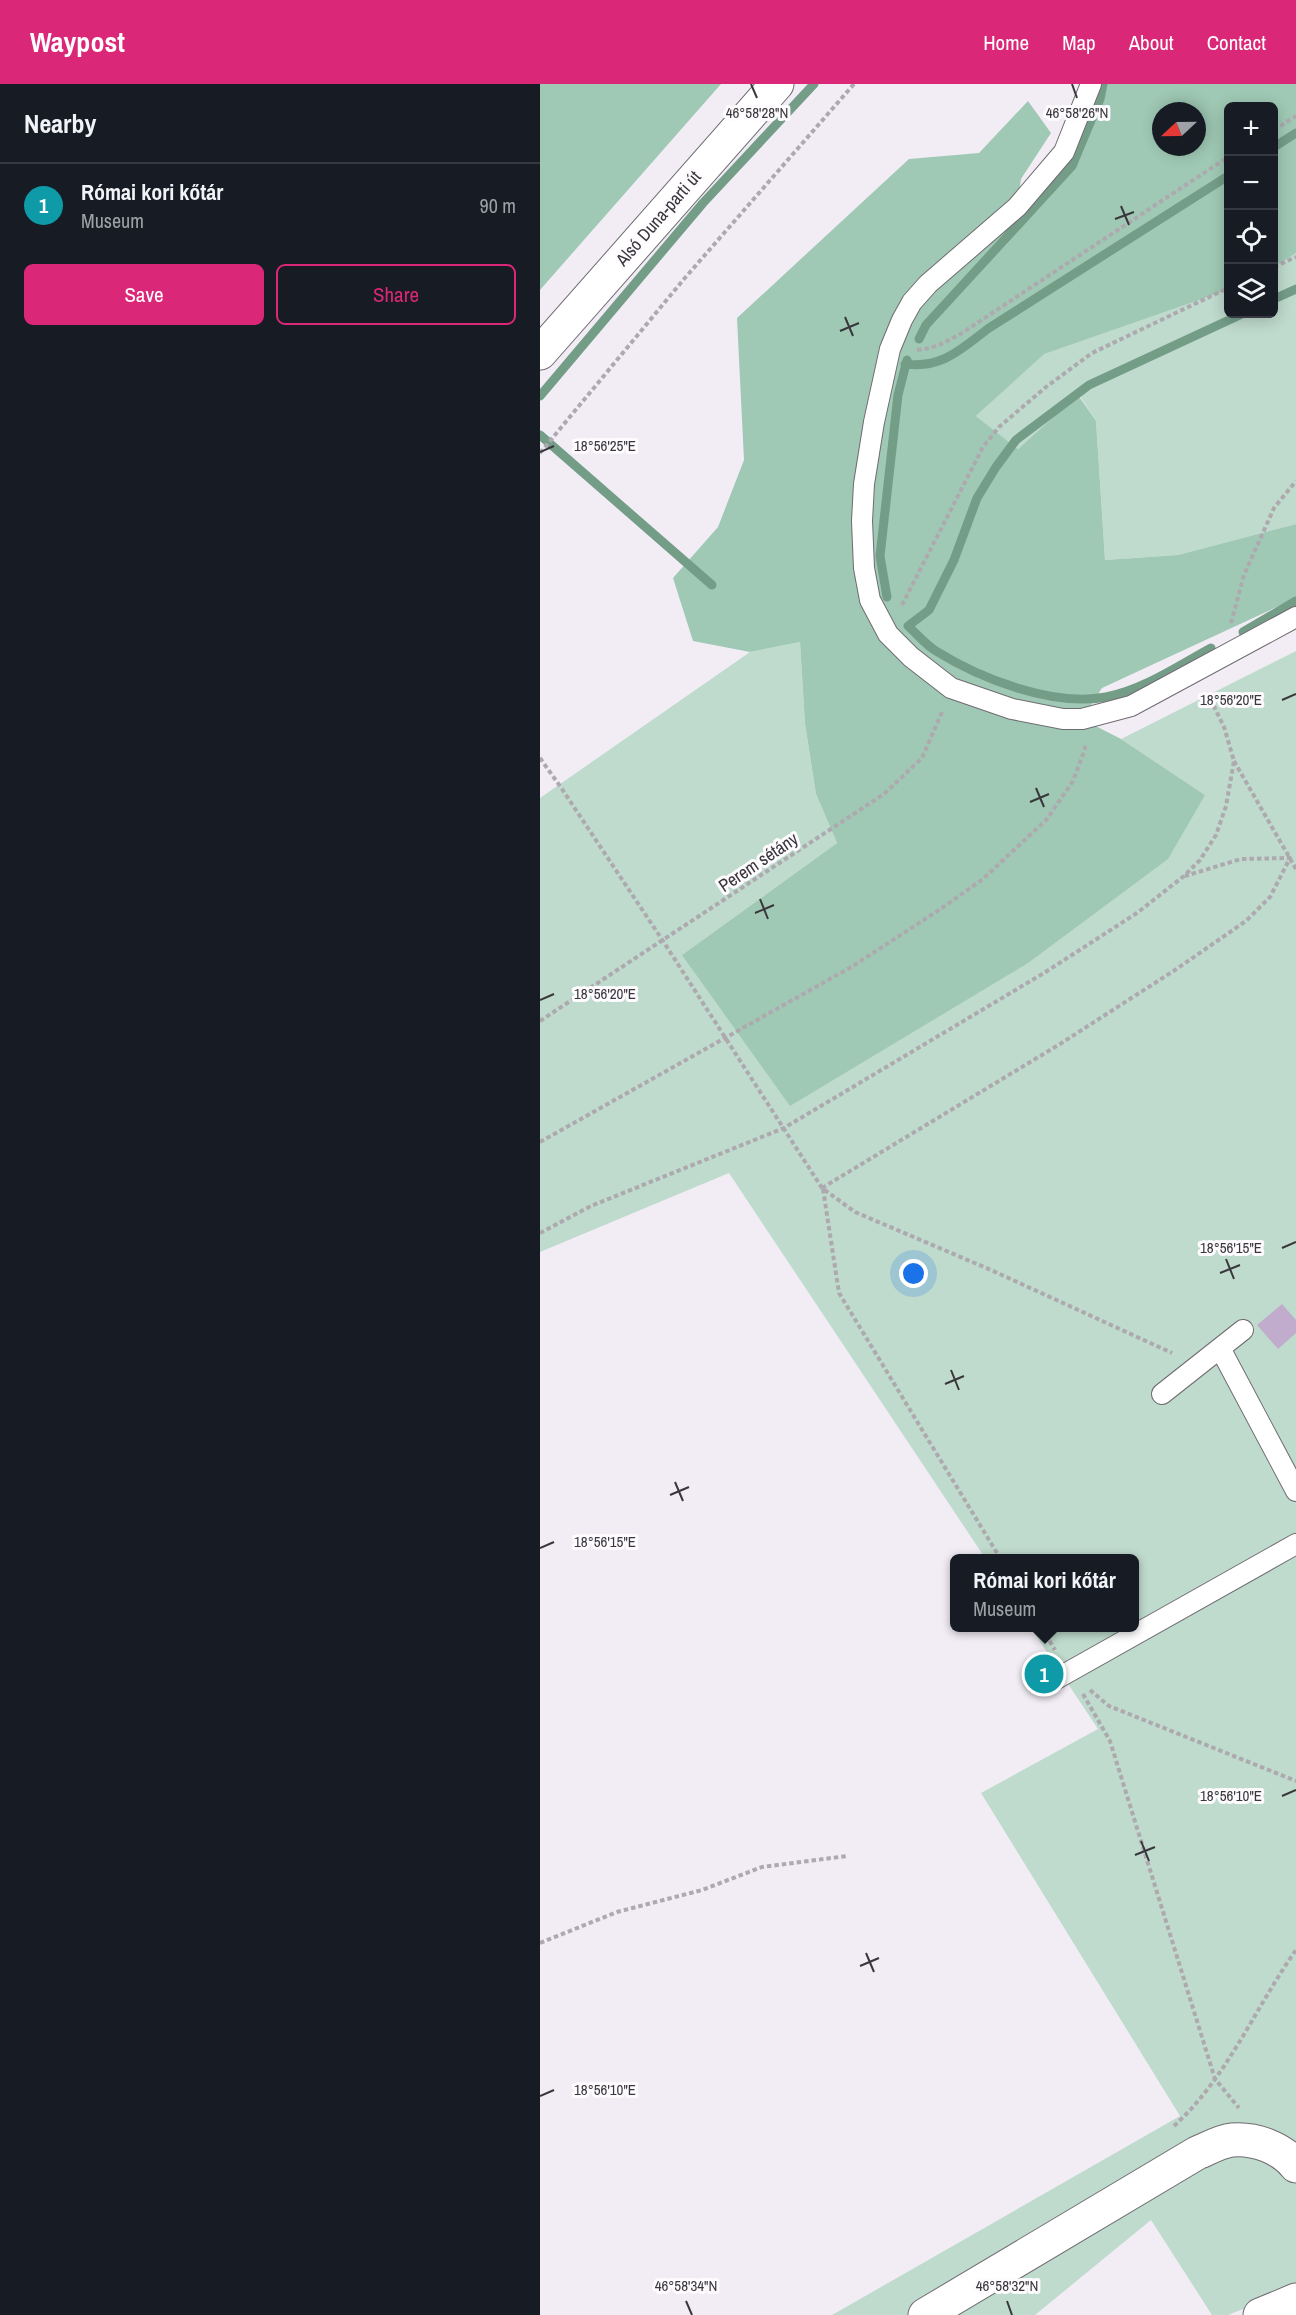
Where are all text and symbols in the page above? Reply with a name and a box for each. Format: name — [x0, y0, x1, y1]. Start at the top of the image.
text: Waypost — [30, 23, 125, 61]
text: Home — [983, 28, 1029, 57]
text: Map — [1062, 28, 1096, 57]
text: About — [1129, 28, 1174, 57]
text: Contact — [1207, 28, 1266, 57]
text: 46°58'28"N — [726, 102, 788, 123]
text: 46°58'26"N — [1046, 102, 1108, 123]
north arrow — [1152, 102, 1206, 156]
map controls — [1224, 102, 1278, 318]
button: + — [1224, 102, 1278, 156]
text: Nearby — [24, 106, 96, 141]
button: − — [1224, 156, 1278, 210]
street label: Alsó Duna-parti út — [609, 165, 706, 272]
text: Római kori kőtár — [81, 177, 223, 207]
text: 1 — [39, 192, 48, 219]
text: 90 m — [480, 192, 516, 219]
text: Museum — [81, 207, 144, 234]
button: locate — [1224, 210, 1278, 264]
button: Save — [24, 264, 264, 325]
button: Share — [276, 264, 516, 325]
button: layers — [1224, 264, 1278, 318]
text: 18°56'25"E — [574, 435, 636, 456]
text: 18°56'20"E — [1200, 689, 1262, 710]
street label: Perem sétány — [713, 826, 803, 898]
text: 18°56'20"E — [574, 983, 636, 1004]
text: 18°56'15"E — [1200, 1237, 1262, 1258]
your location — [899, 1259, 928, 1288]
text: 18°56'15"E — [574, 1531, 636, 1552]
popup — [950, 1554, 1139, 1632]
text: Római kori kőtár — [973, 1565, 1116, 1595]
text: Museum — [973, 1595, 1036, 1622]
pin: 1 — [1024, 1652, 1064, 1696]
text: 18°56'10"E — [1200, 1785, 1262, 1806]
text: 18°56'10"E — [574, 2079, 636, 2100]
text: 46°58'34"N — [655, 2275, 717, 2296]
text: 46°58'32"N — [976, 2275, 1038, 2296]

